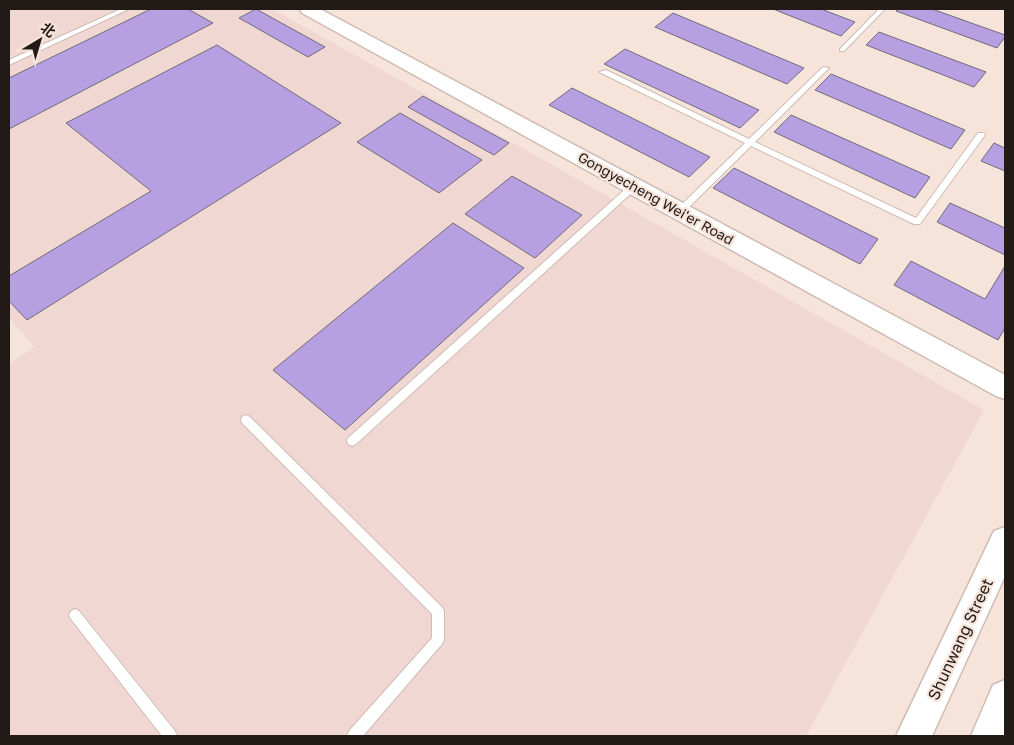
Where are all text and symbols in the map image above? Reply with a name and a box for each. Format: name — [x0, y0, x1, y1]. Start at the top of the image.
north arrow — [15, 15, 65, 65]
text: 北 — [38, 18, 59, 40]
street label: Gongyecheng Wei'er Road — [575, 148, 737, 248]
street label: Shunwang Street — [923, 575, 997, 703]

